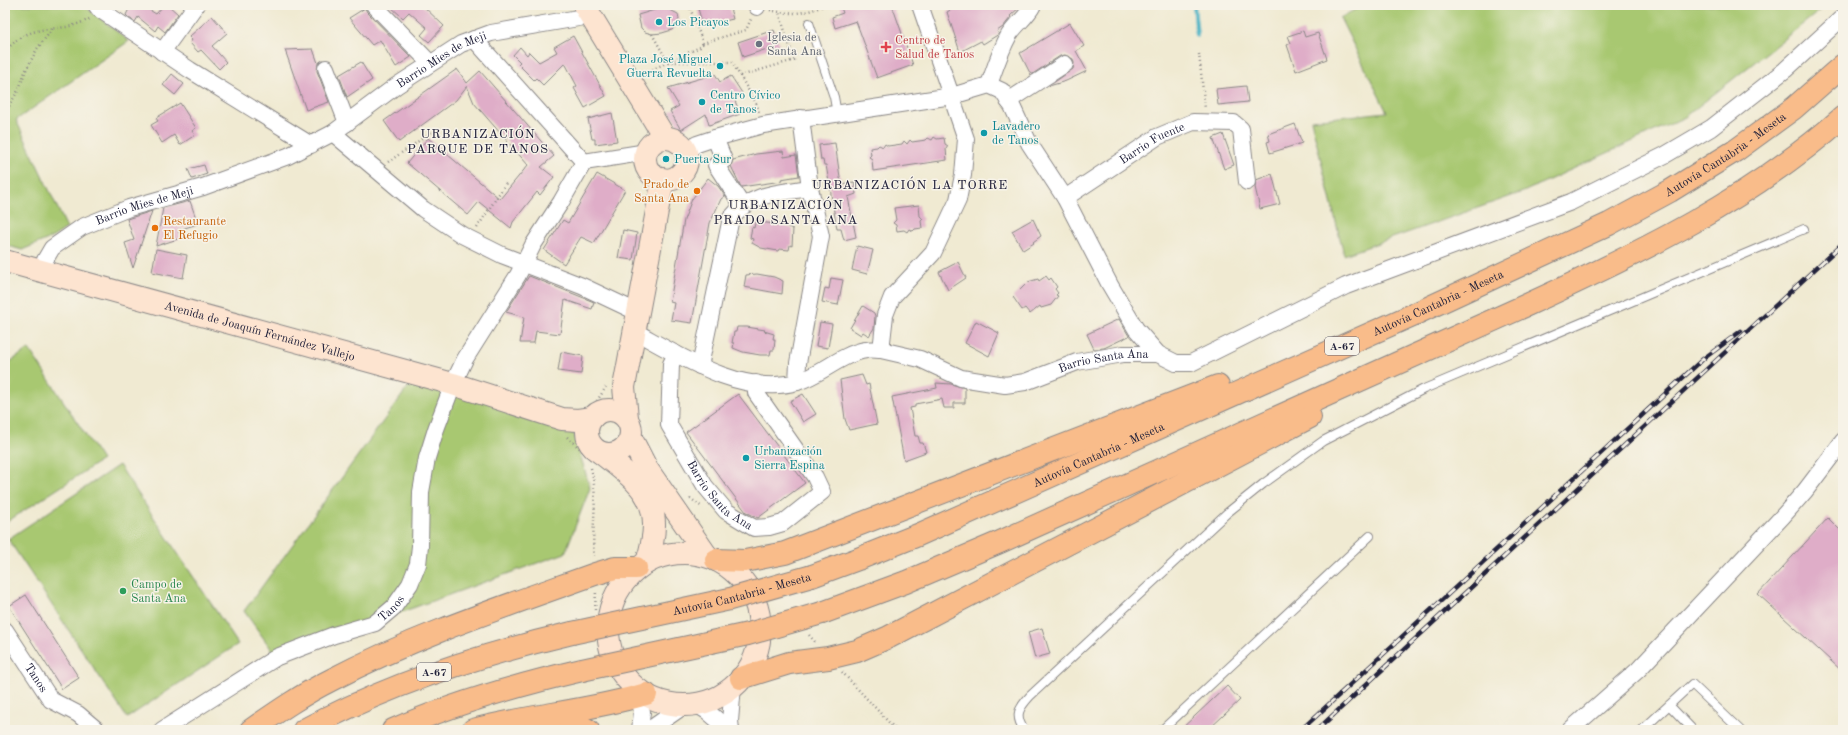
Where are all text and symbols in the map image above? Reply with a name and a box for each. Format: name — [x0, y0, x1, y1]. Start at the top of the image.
marker: Los Picayos — [654, 17, 664, 27]
place label: Los Picayos — [667, 17, 729, 29]
street label: Barrio Mies de Meji — [395, 30, 488, 91]
place label: Iglesia de Santa Ana — [767, 32, 822, 58]
place label: Centro de Salud de Tanos — [895, 35, 974, 61]
marker: Iglesia de Santa Ana — [754, 39, 764, 49]
marker: Centro de Salud de Tanos — [880, 41, 892, 53]
place label: Plaza José Miguel Guerra Revuelta — [619, 54, 712, 80]
marker: Plaza José Miguel Guerra Revuelta — [715, 61, 725, 71]
place label: Centro Cívico de Tanos — [710, 90, 781, 116]
marker: Centro Cívico de Tanos — [697, 97, 707, 107]
street label: Autovía Cantabria - Meseta — [1663, 111, 1789, 200]
place label: Lavadero de Tanos — [992, 121, 1040, 147]
street label: Barrio Fuente — [1118, 121, 1187, 167]
district label: URBANIZACIÓN PARQUE DE TANOS — [407, 125, 549, 156]
marker: Lavadero de Tanos — [979, 128, 989, 138]
marker: Puerta Sur — [661, 154, 671, 164]
place label: Puerta Sur — [674, 154, 731, 166]
district label: URBANIZACIÓN LA TORRE — [812, 176, 1008, 192]
place label: Prado de Santa Ana — [634, 179, 689, 205]
street label: Barrio Mies de Meji — [94, 185, 195, 228]
marker: Prado de Santa Ana — [692, 186, 702, 196]
district label: URBANIZACIÓN PRADO SANTA ANA — [714, 196, 858, 227]
place label: Restaurante El Refugio — [163, 216, 226, 242]
marker: Restaurante El Refugio — [150, 223, 160, 233]
street label: Autovía Cantabria - Meseta — [1371, 269, 1506, 339]
street label: Avenida de Joaquín Fernández Vallejo — [163, 300, 356, 364]
road number: A-67 — [1325, 337, 1359, 355]
street label: Barrio Santa Ana — [1057, 349, 1148, 376]
street label: Autovía Cantabria - Meseta — [1031, 421, 1166, 490]
place label: Urbanización Sierra Espina — [754, 446, 825, 472]
marker: Urbanización Sierra Espina — [741, 453, 751, 463]
street label: Barrio Santa Ana — [684, 459, 754, 533]
street label: Autovía Cantabria - Meseta — [671, 572, 813, 618]
place label: Campo de Santa Ana — [131, 579, 186, 605]
marker: Campo de Santa Ana — [118, 586, 128, 596]
street label: Tanos — [377, 594, 407, 624]
street label: Tanos — [22, 662, 49, 695]
road number: A-67 — [417, 663, 451, 681]

